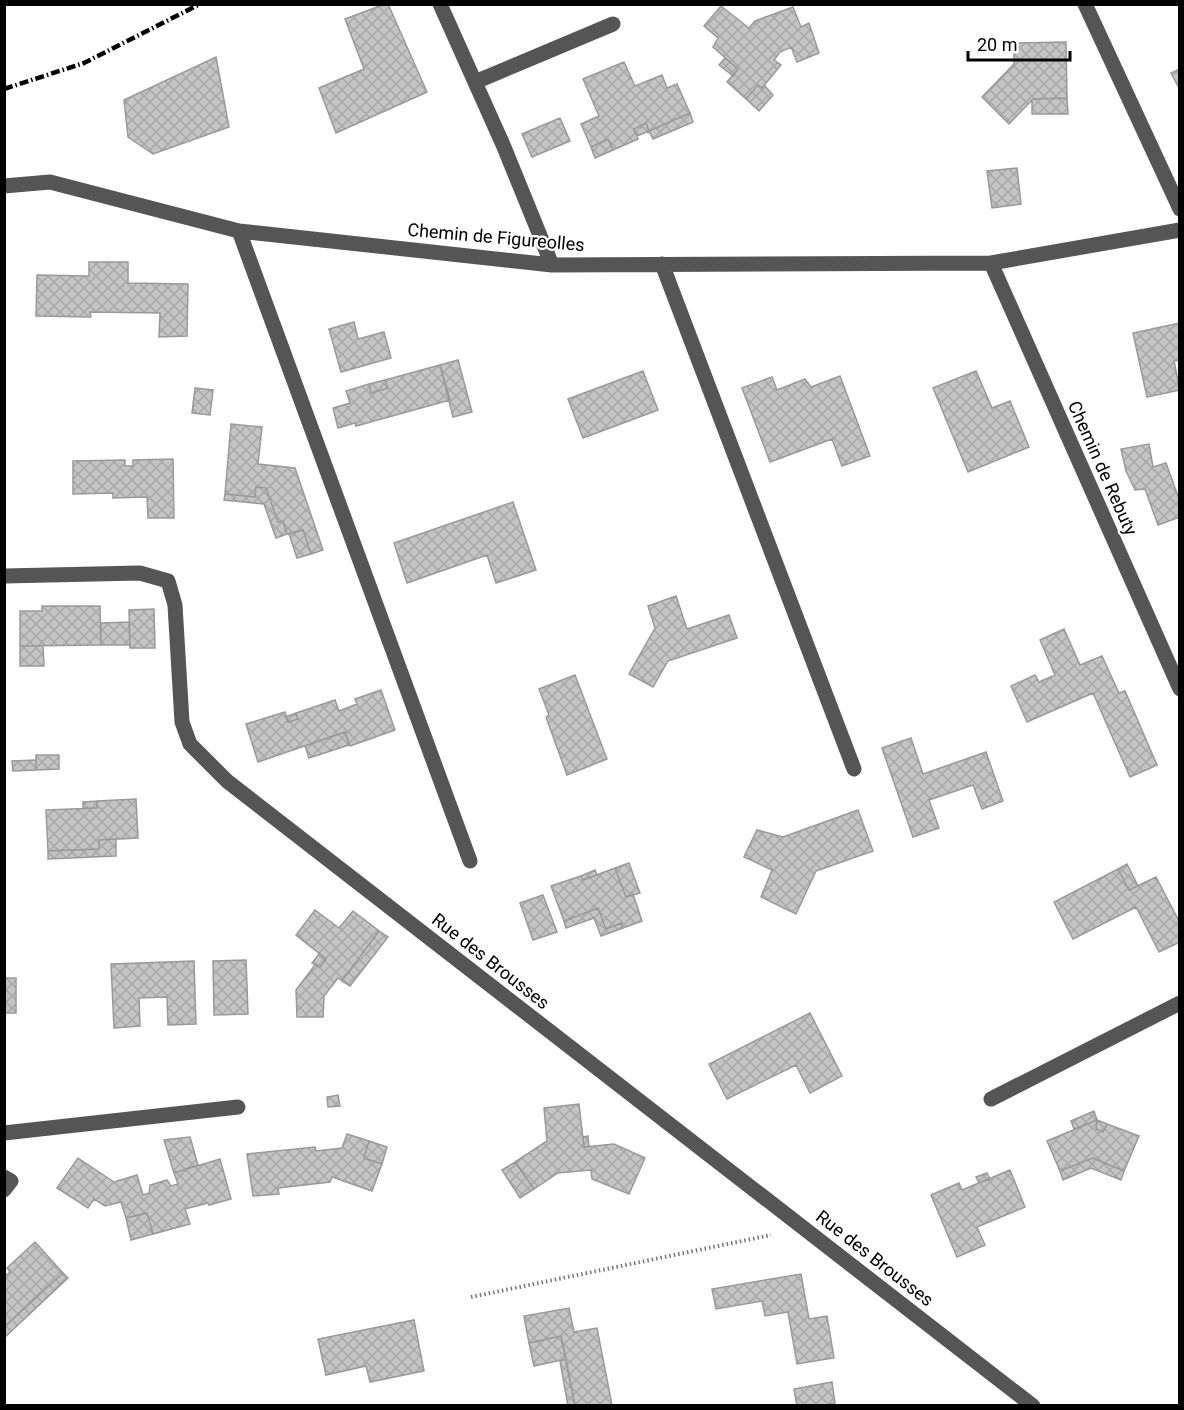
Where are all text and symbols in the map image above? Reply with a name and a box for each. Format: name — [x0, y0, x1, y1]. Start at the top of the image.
scale bar — [968, 24, 1070, 62]
text: 20 m — [977, 34, 1017, 55]
street label: Chemin de Figureolles — [407, 219, 585, 255]
street label: Chemin de Rebuty — [1064, 398, 1142, 539]
street label: Rue des Brousses — [428, 909, 554, 1013]
street label: Rue des Brousses — [812, 1206, 938, 1310]

